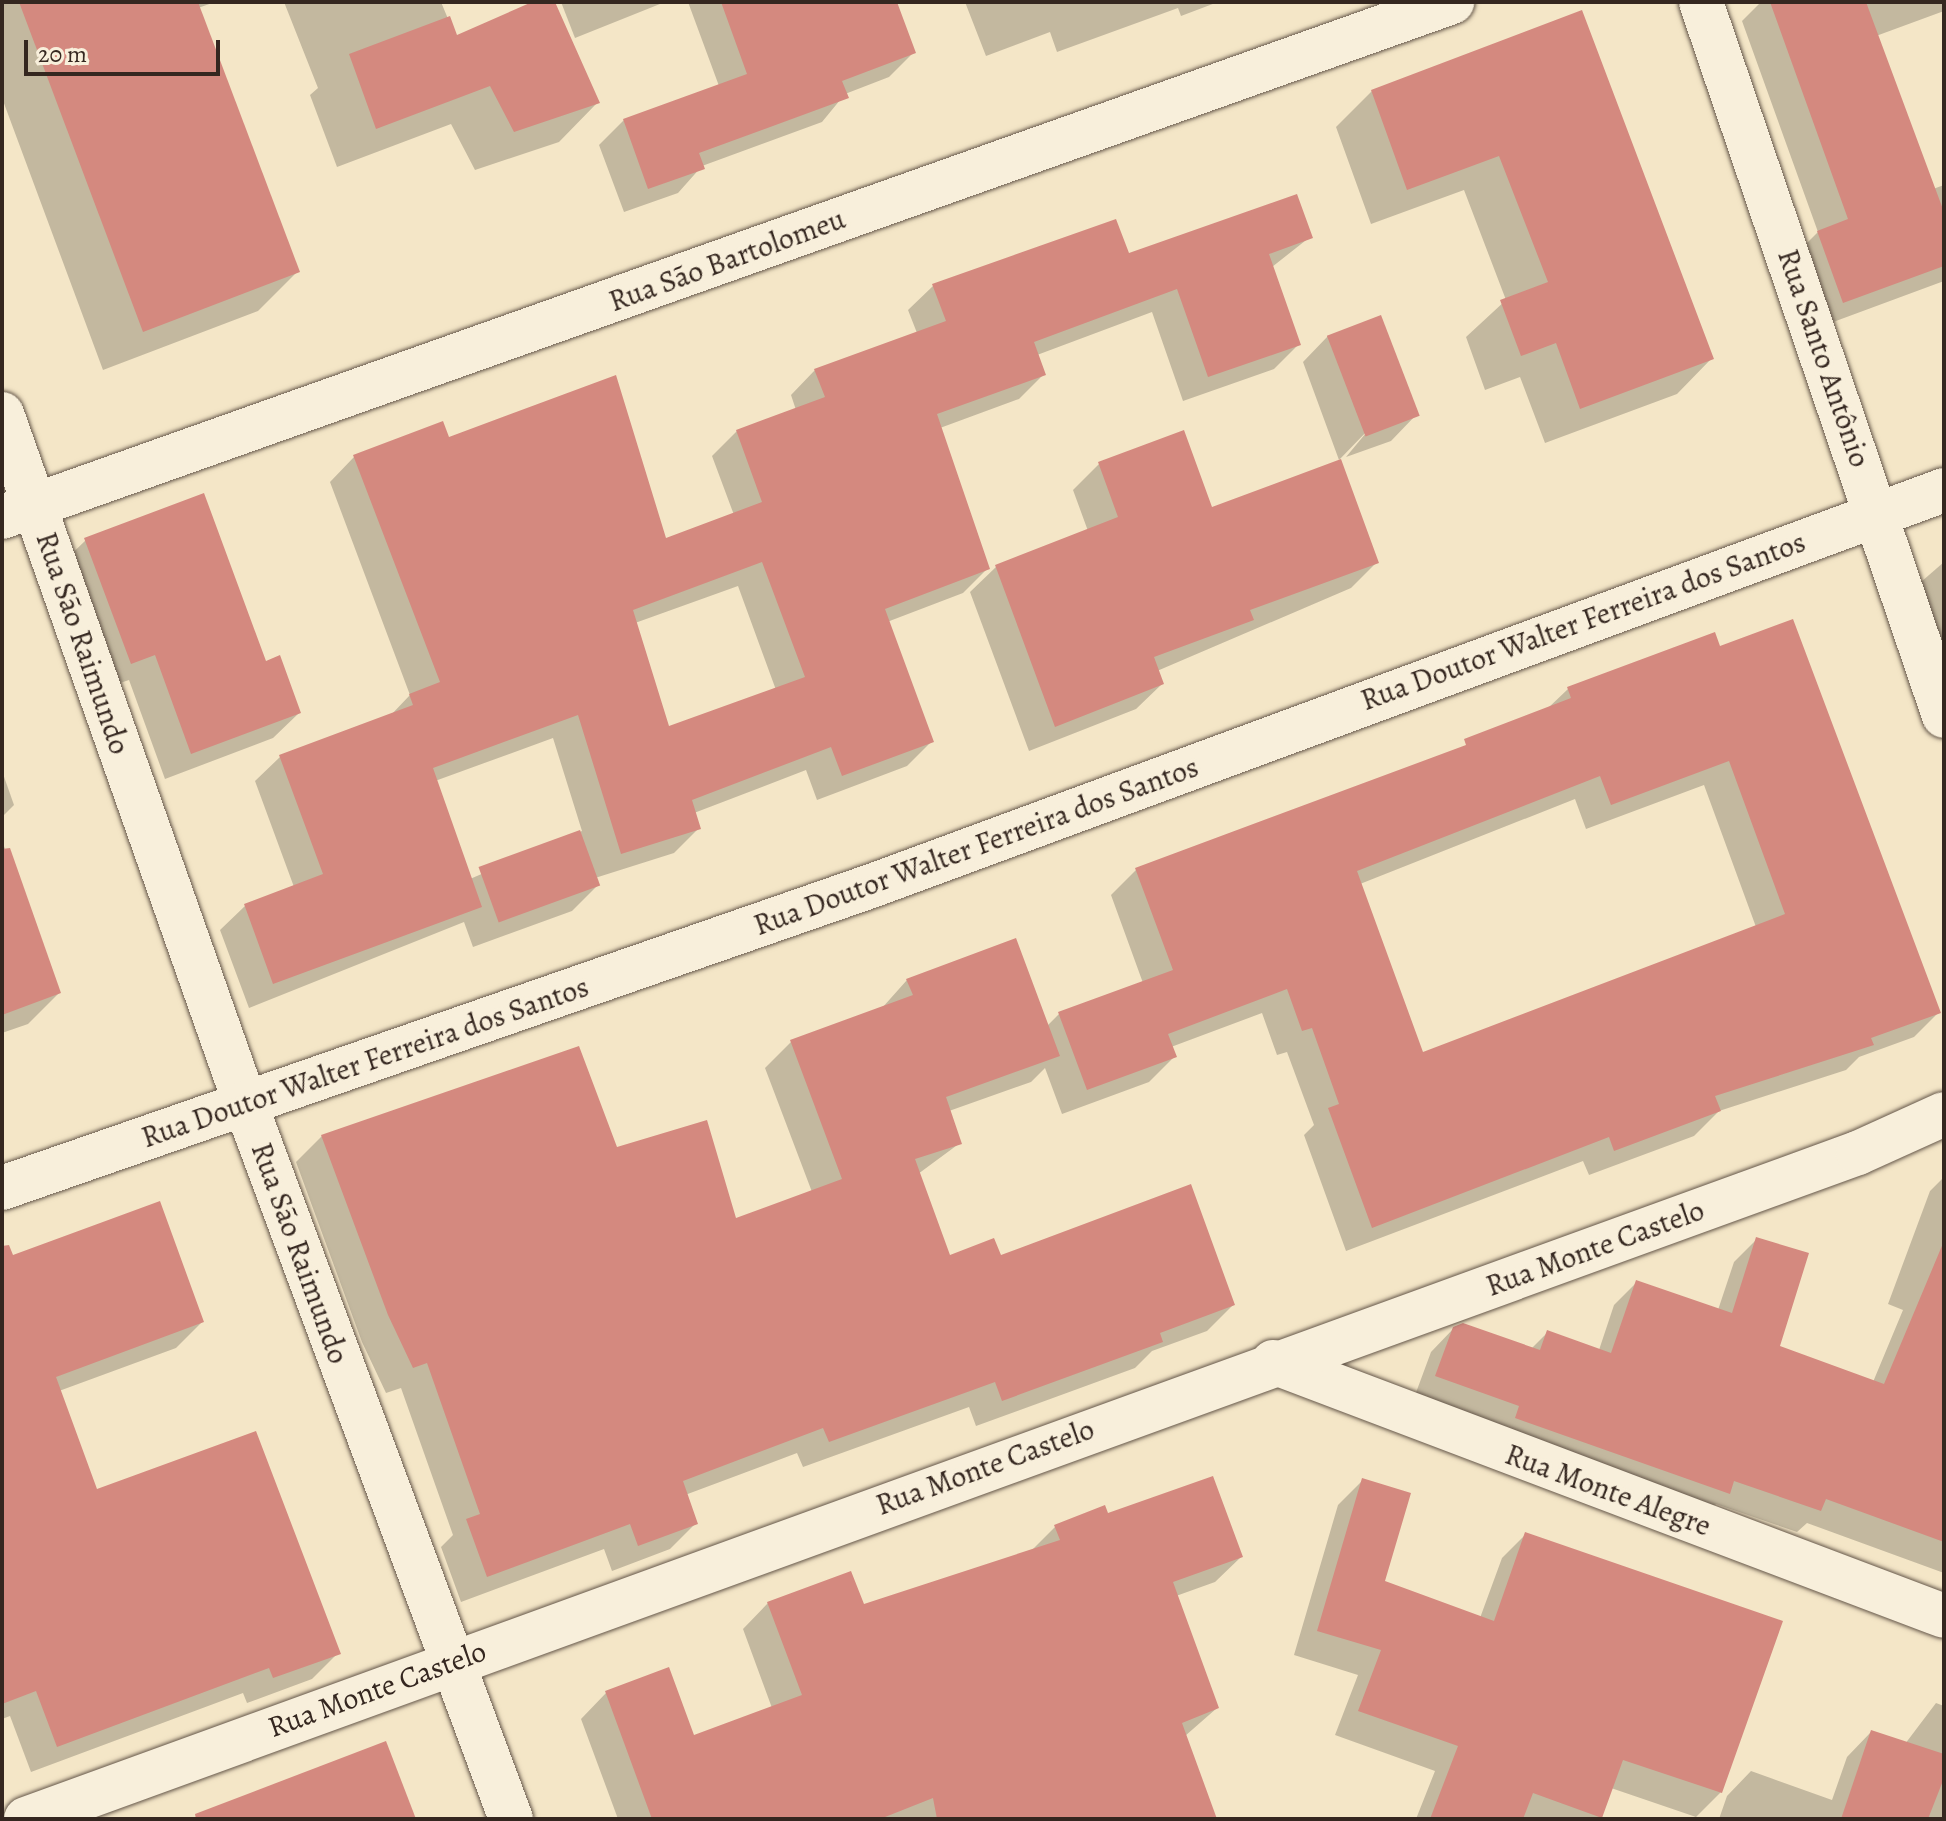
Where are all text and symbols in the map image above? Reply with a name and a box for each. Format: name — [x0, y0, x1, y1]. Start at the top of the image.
scale bar — [28, 24, 224, 74]
text: 20 m — [38, 38, 87, 70]
street label: Rua São Bartolomeu — [604, 201, 850, 319]
street label: Rua Santo Antônio — [1770, 244, 1878, 472]
street label: Rua Doutor Walter Ferreira dos Santos — [1356, 524, 1810, 718]
street label: Rua São Raimundo — [28, 527, 138, 759]
street label: Rua Doutor Walter Ferreira dos Santos — [749, 749, 1203, 943]
street label: Rua Doutor Walter Ferreira dos Santos — [137, 968, 593, 1156]
street label: Rua São Raimundo — [243, 1138, 357, 1368]
street label: Rua Monte Castelo — [1481, 1192, 1709, 1304]
street label: Rua Monte Castelo — [871, 1411, 1099, 1523]
street label: Rua Monte Alegre — [1500, 1436, 1716, 1544]
street label: Rua Monte Castelo — [263, 1633, 491, 1745]

